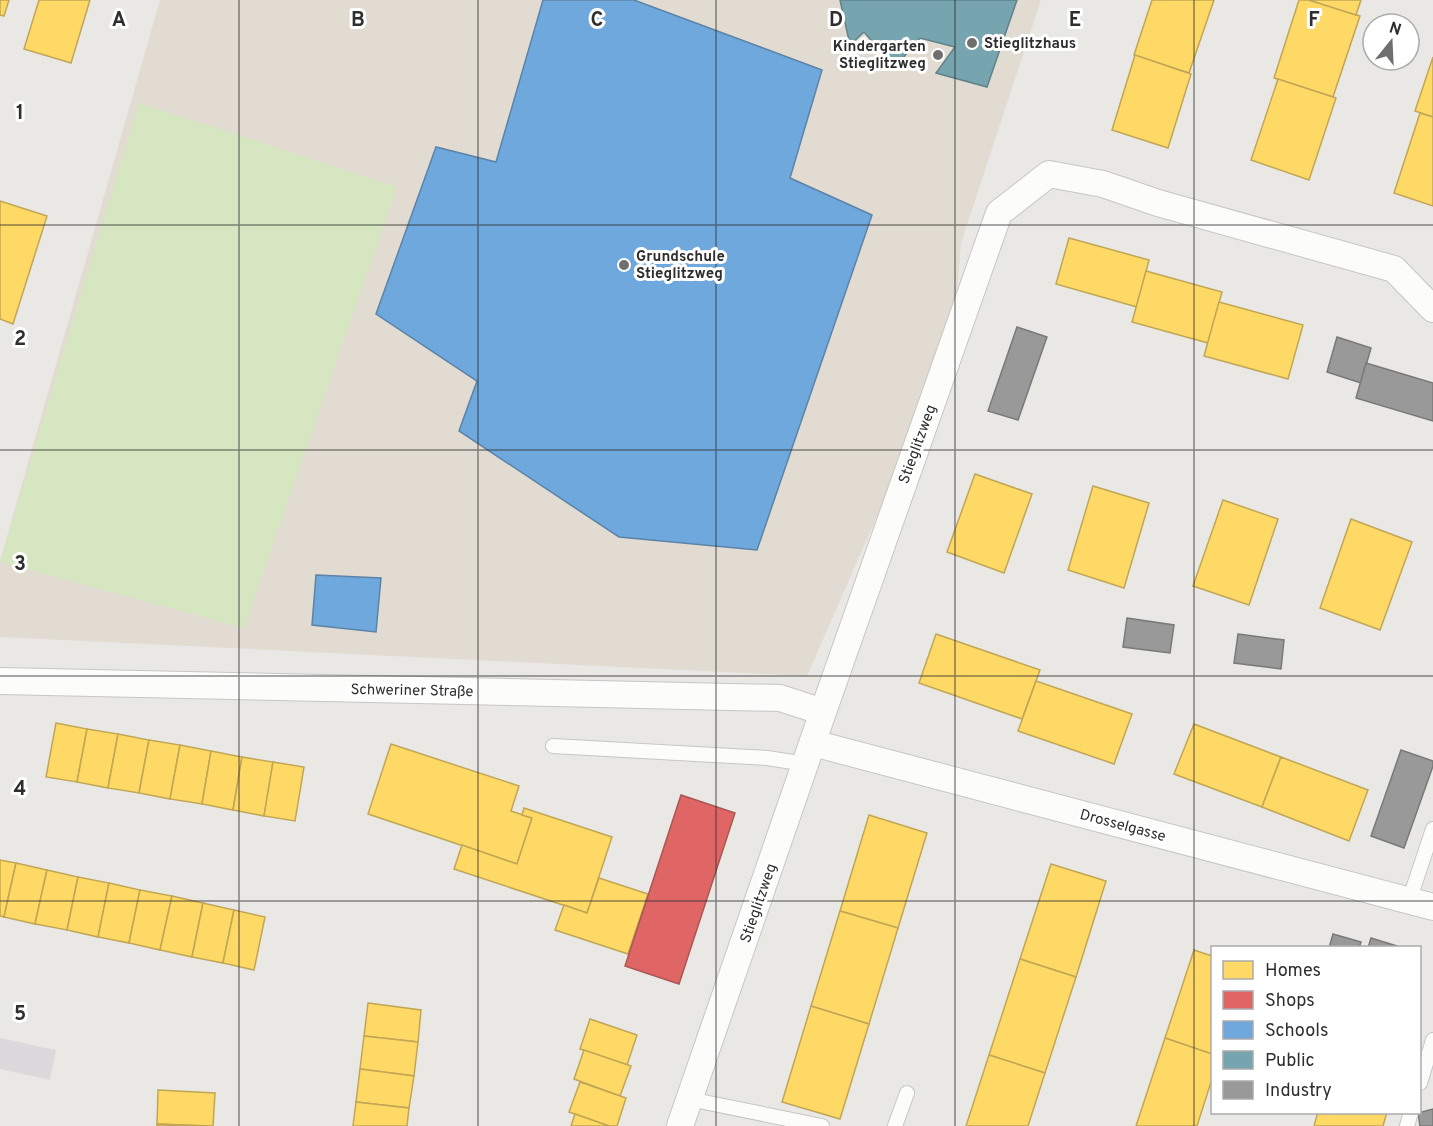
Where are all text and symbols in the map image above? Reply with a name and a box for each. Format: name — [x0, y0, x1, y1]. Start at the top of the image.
text: A — [112, 8, 126, 34]
text: B — [351, 8, 365, 34]
text: C — [591, 8, 603, 34]
text: D — [829, 8, 843, 34]
text: E — [1069, 8, 1081, 34]
text: F — [1308, 8, 1320, 34]
north arrow — [1361, 12, 1421, 72]
text: N — [1386, 18, 1404, 41]
place label: Stieglitzhaus — [984, 35, 1076, 54]
marker: Stieglitzhaus — [965, 36, 979, 50]
place label: Kindergarten Stieglitzweg — [833, 38, 926, 74]
marker: Kindergarten Stieglitzweg — [931, 48, 945, 62]
text: 1 — [16, 101, 24, 127]
place label: Grundschule Stieglitzweg — [636, 248, 725, 284]
marker: Grundschule Stieglitzweg — [617, 258, 631, 272]
text: 2 — [14, 327, 26, 353]
street label: Stieglitzweg — [895, 402, 942, 487]
text: 3 — [14, 552, 26, 578]
street label: Schweriner Straße — [350, 681, 474, 702]
text: 4 — [14, 777, 26, 803]
street label: Drosselgasse — [1077, 806, 1168, 847]
street label: Stieglitzweg — [737, 861, 782, 946]
legend — [1211, 946, 1421, 1114]
text: Homes — [1265, 960, 1321, 983]
text: Shops — [1265, 990, 1315, 1013]
text: 5 — [14, 1002, 26, 1028]
text: Schools — [1265, 1020, 1328, 1043]
text: Public — [1265, 1050, 1315, 1073]
text: Industry — [1265, 1080, 1332, 1103]

